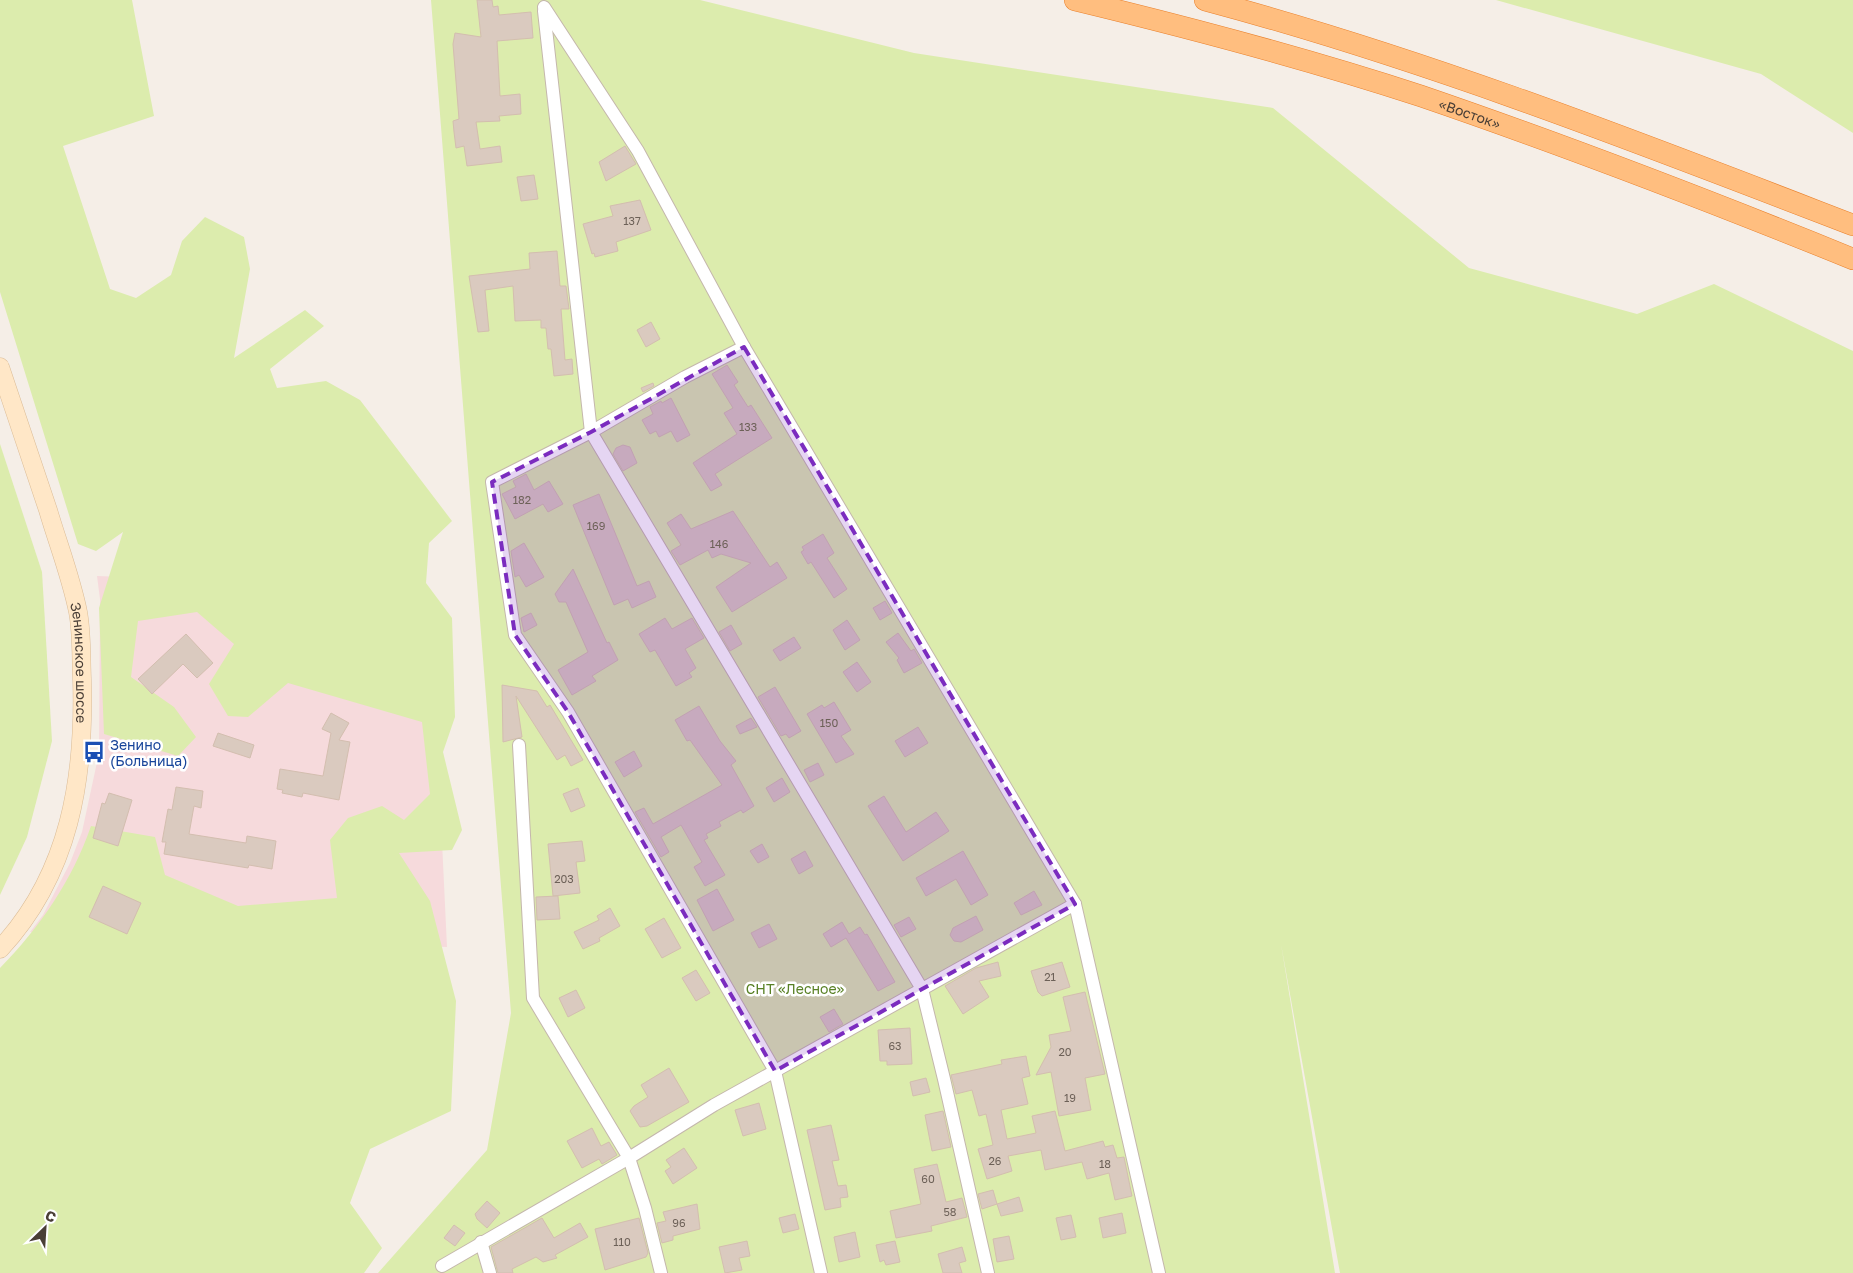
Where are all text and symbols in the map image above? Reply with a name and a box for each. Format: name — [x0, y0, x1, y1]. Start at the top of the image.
street label: «Восток» — [1437, 94, 1503, 132]
house number: 137 — [623, 214, 641, 227]
house number: 133 — [739, 420, 757, 433]
house number: 182 — [513, 493, 531, 506]
house number: 169 — [587, 519, 605, 532]
house number: 146 — [710, 537, 729, 550]
street label: Зенинское шоссе — [68, 601, 91, 724]
house number: 150 — [820, 716, 838, 729]
place label: Зенино (Больница) — [110, 736, 188, 769]
bus stop icon: Зенино (Больница) — [81, 739, 107, 765]
house number: 203 — [554, 872, 574, 885]
house number: 21 — [1044, 970, 1056, 983]
park label: СНТ «Лесное» — [746, 980, 845, 997]
house number: 63 — [888, 1039, 902, 1052]
house number: 20 — [1058, 1045, 1072, 1058]
house number: 19 — [1064, 1091, 1076, 1104]
house number: 26 — [988, 1154, 1002, 1167]
house number: 18 — [1099, 1157, 1111, 1170]
house number: 60 — [921, 1172, 935, 1185]
north arrow — [20, 1203, 70, 1253]
house number: 58 — [943, 1205, 957, 1218]
text: С — [43, 1206, 59, 1226]
house number: 96 — [672, 1216, 686, 1229]
house number: 110 — [613, 1235, 631, 1248]

